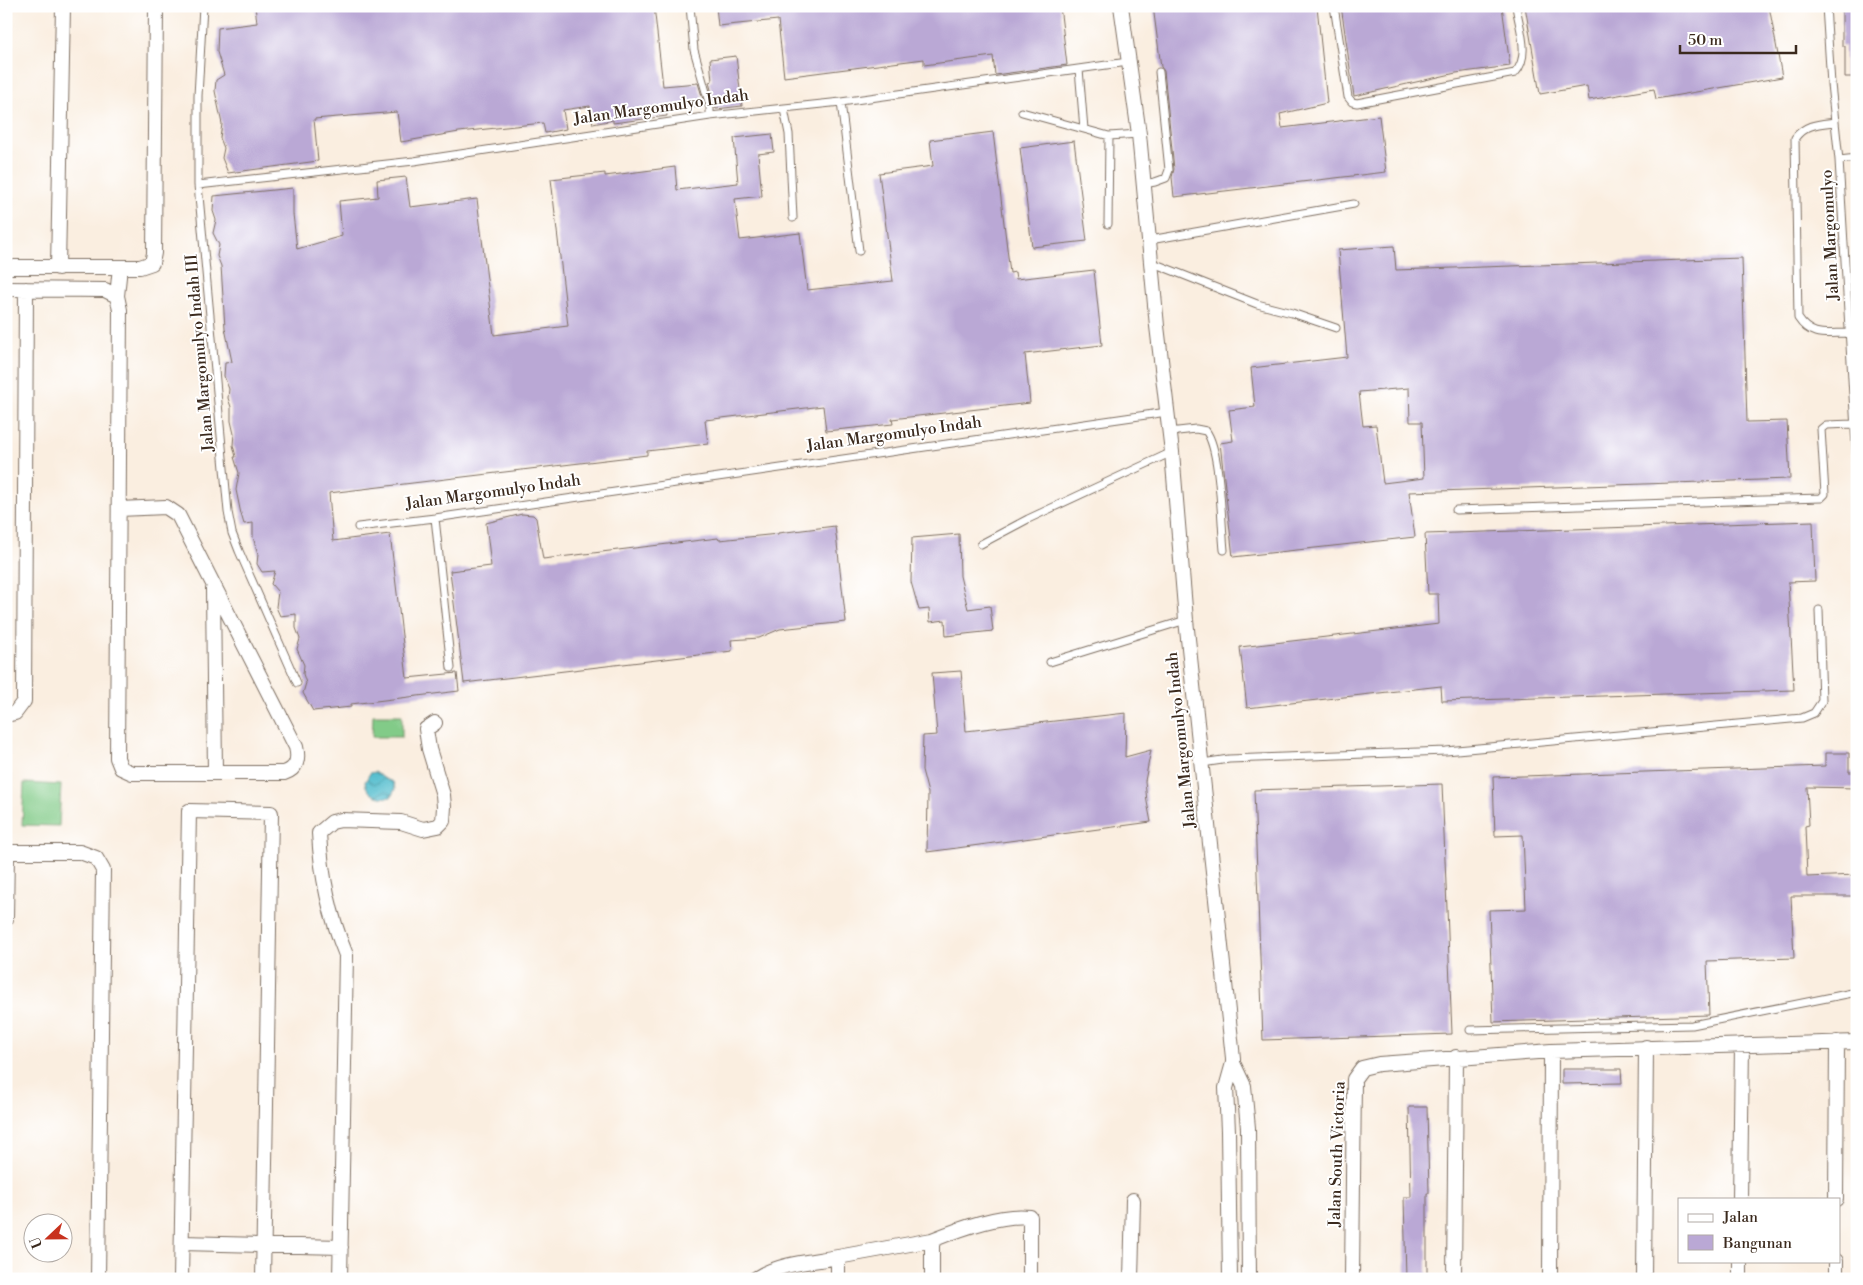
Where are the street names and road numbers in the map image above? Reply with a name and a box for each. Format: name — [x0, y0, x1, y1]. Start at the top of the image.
street label: Jalan Margomulyo Indah — [571, 85, 750, 129]
street label: Jalan Margomulyo — [1817, 169, 1843, 302]
street label: Jalan Margomulyo Indah III — [181, 253, 219, 454]
street label: Jalan Margomulyo Indah — [804, 412, 983, 456]
street label: Jalan Margomulyo Indah — [403, 470, 582, 514]
street label: Jalan Margomulyo Indah — [1162, 651, 1200, 830]
street label: Jalan South Victoria — [1324, 1080, 1350, 1228]

